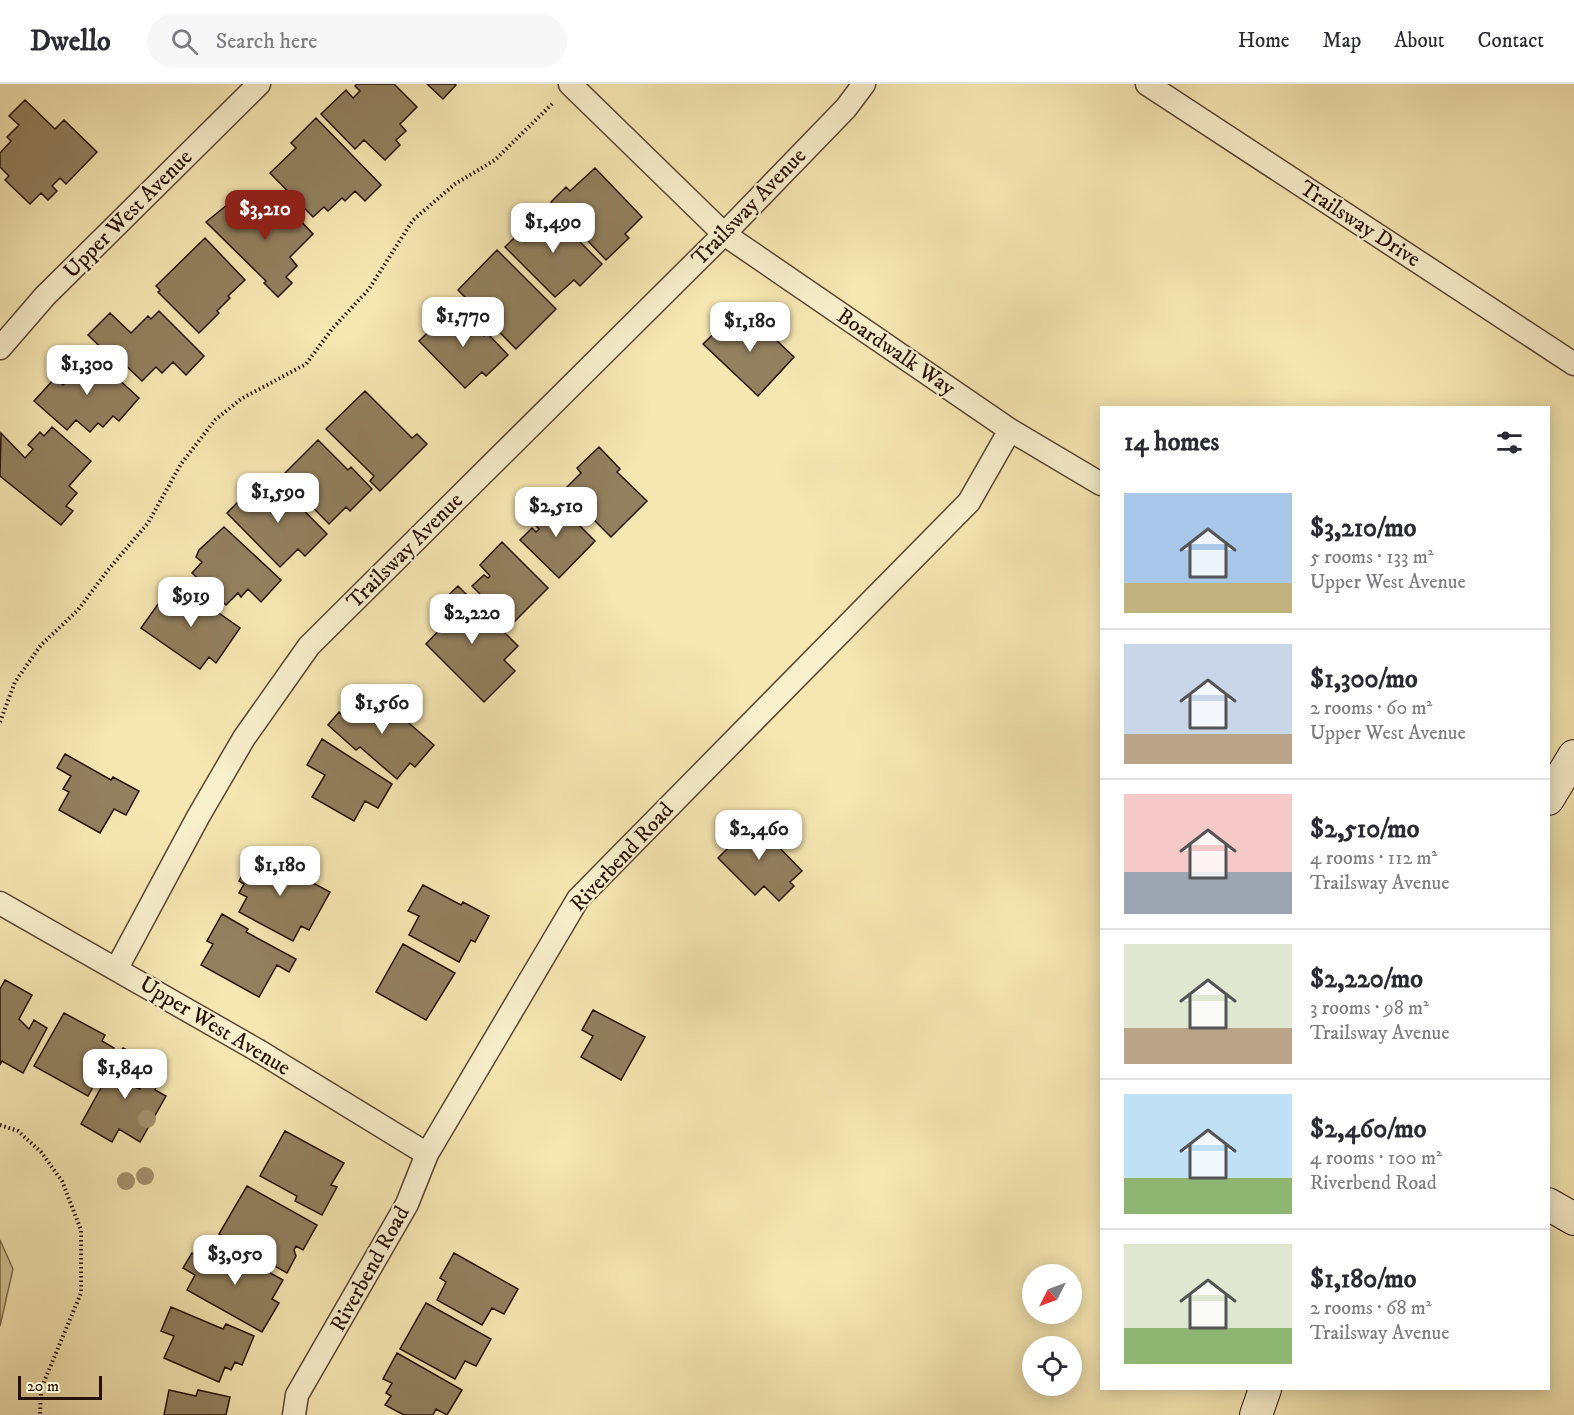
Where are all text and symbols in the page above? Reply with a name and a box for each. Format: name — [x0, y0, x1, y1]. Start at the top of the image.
search box — [147, 14, 567, 68]
text: Dwello — [30, 24, 111, 59]
icon: search — [168, 25, 201, 58]
text: Search here — [216, 28, 317, 55]
text: Home — [1238, 28, 1290, 54]
text: Map — [1323, 28, 1361, 54]
text: About — [1394, 28, 1445, 54]
text: Contact — [1478, 28, 1544, 54]
street label: Trailsway Avenue — [686, 142, 812, 272]
street label: Upper West Avenue — [58, 144, 198, 284]
street label: Trailsway Drive — [1294, 175, 1426, 273]
pin: $3,210 — [216, 190, 314, 241]
text: $3,210 — [239, 197, 291, 222]
pin: $1,490 — [504, 203, 602, 254]
text: $1,490 — [525, 210, 581, 235]
pin: $1,770 — [414, 297, 512, 348]
pin: $1,180 — [701, 302, 799, 353]
street label: Boardwalk Way — [832, 302, 961, 402]
text: $1,770 — [436, 304, 490, 329]
text: $1,180 — [724, 309, 776, 334]
pin: $1,300 — [38, 345, 136, 396]
text: $1,300 — [61, 352, 113, 377]
text: 14 homes — [1124, 426, 1219, 459]
icon: filters — [1493, 426, 1526, 459]
pin: $1,590 — [229, 473, 327, 524]
text: $1,590 — [251, 480, 305, 505]
street label: Trailsway Avenue — [341, 487, 469, 615]
pin: $2,510 — [507, 487, 605, 538]
text: $2,510 — [529, 494, 583, 519]
text: $3,210/mo — [1310, 512, 1416, 545]
icon: home — [1172, 517, 1244, 589]
text: 5 rooms · 133 m² — [1310, 545, 1434, 570]
text: Upper West Avenue — [1310, 570, 1466, 595]
pin: $919 — [155, 577, 227, 628]
text: $919 — [172, 584, 210, 609]
pin: $2,220 — [423, 594, 521, 645]
text: $2,220 — [444, 601, 500, 626]
text: $1,300/mo — [1310, 663, 1418, 696]
icon: home — [1172, 668, 1244, 740]
pin: $1,560 — [333, 684, 431, 735]
text: $1,560 — [355, 691, 409, 716]
text: 2 rooms · 60 m² — [1310, 696, 1432, 721]
text: Upper West Avenue — [1310, 721, 1466, 746]
street label: Riverbend Road — [565, 797, 679, 917]
pin: $2,460 — [710, 810, 808, 861]
text: $2,510/mo — [1310, 813, 1419, 846]
text: $2,460 — [729, 817, 789, 842]
icon: home — [1172, 818, 1244, 890]
pin: $1,180 — [231, 846, 329, 897]
text: 4 rooms · 112 m² — [1310, 846, 1438, 871]
text: $1,180 — [254, 853, 306, 878]
text: Trailsway Avenue — [1310, 871, 1449, 896]
text: $2,220/mo — [1310, 963, 1423, 996]
icon: home — [1172, 968, 1244, 1040]
street label: Upper West Avenue — [135, 970, 295, 1082]
text: 3 rooms · 98 m² — [1310, 996, 1429, 1021]
text: Trailsway Avenue — [1310, 1021, 1449, 1046]
pin: $1,840 — [76, 1049, 174, 1100]
text: $1,840 — [97, 1056, 153, 1081]
text: $2,460/mo — [1310, 1113, 1426, 1146]
icon: home — [1172, 1118, 1244, 1190]
text: 4 rooms · 100 m² — [1310, 1146, 1442, 1171]
text: Riverbend Road — [1310, 1171, 1437, 1196]
street label: Riverbend Road — [324, 1202, 416, 1336]
pin: $3,050 — [186, 1235, 284, 1286]
text: $3,050 — [207, 1242, 263, 1267]
text: $1,180/mo — [1310, 1263, 1416, 1296]
north arrow — [1022, 1264, 1082, 1324]
map controls — [1022, 1264, 1082, 1396]
icon: home — [1172, 1268, 1244, 1340]
text: 2 rooms · 68 m² — [1310, 1296, 1432, 1321]
text: Trailsway Avenue — [1310, 1321, 1449, 1346]
button: locate — [1022, 1336, 1082, 1396]
scale bar — [18, 1373, 102, 1400]
text: 20 m — [27, 1376, 59, 1396]

